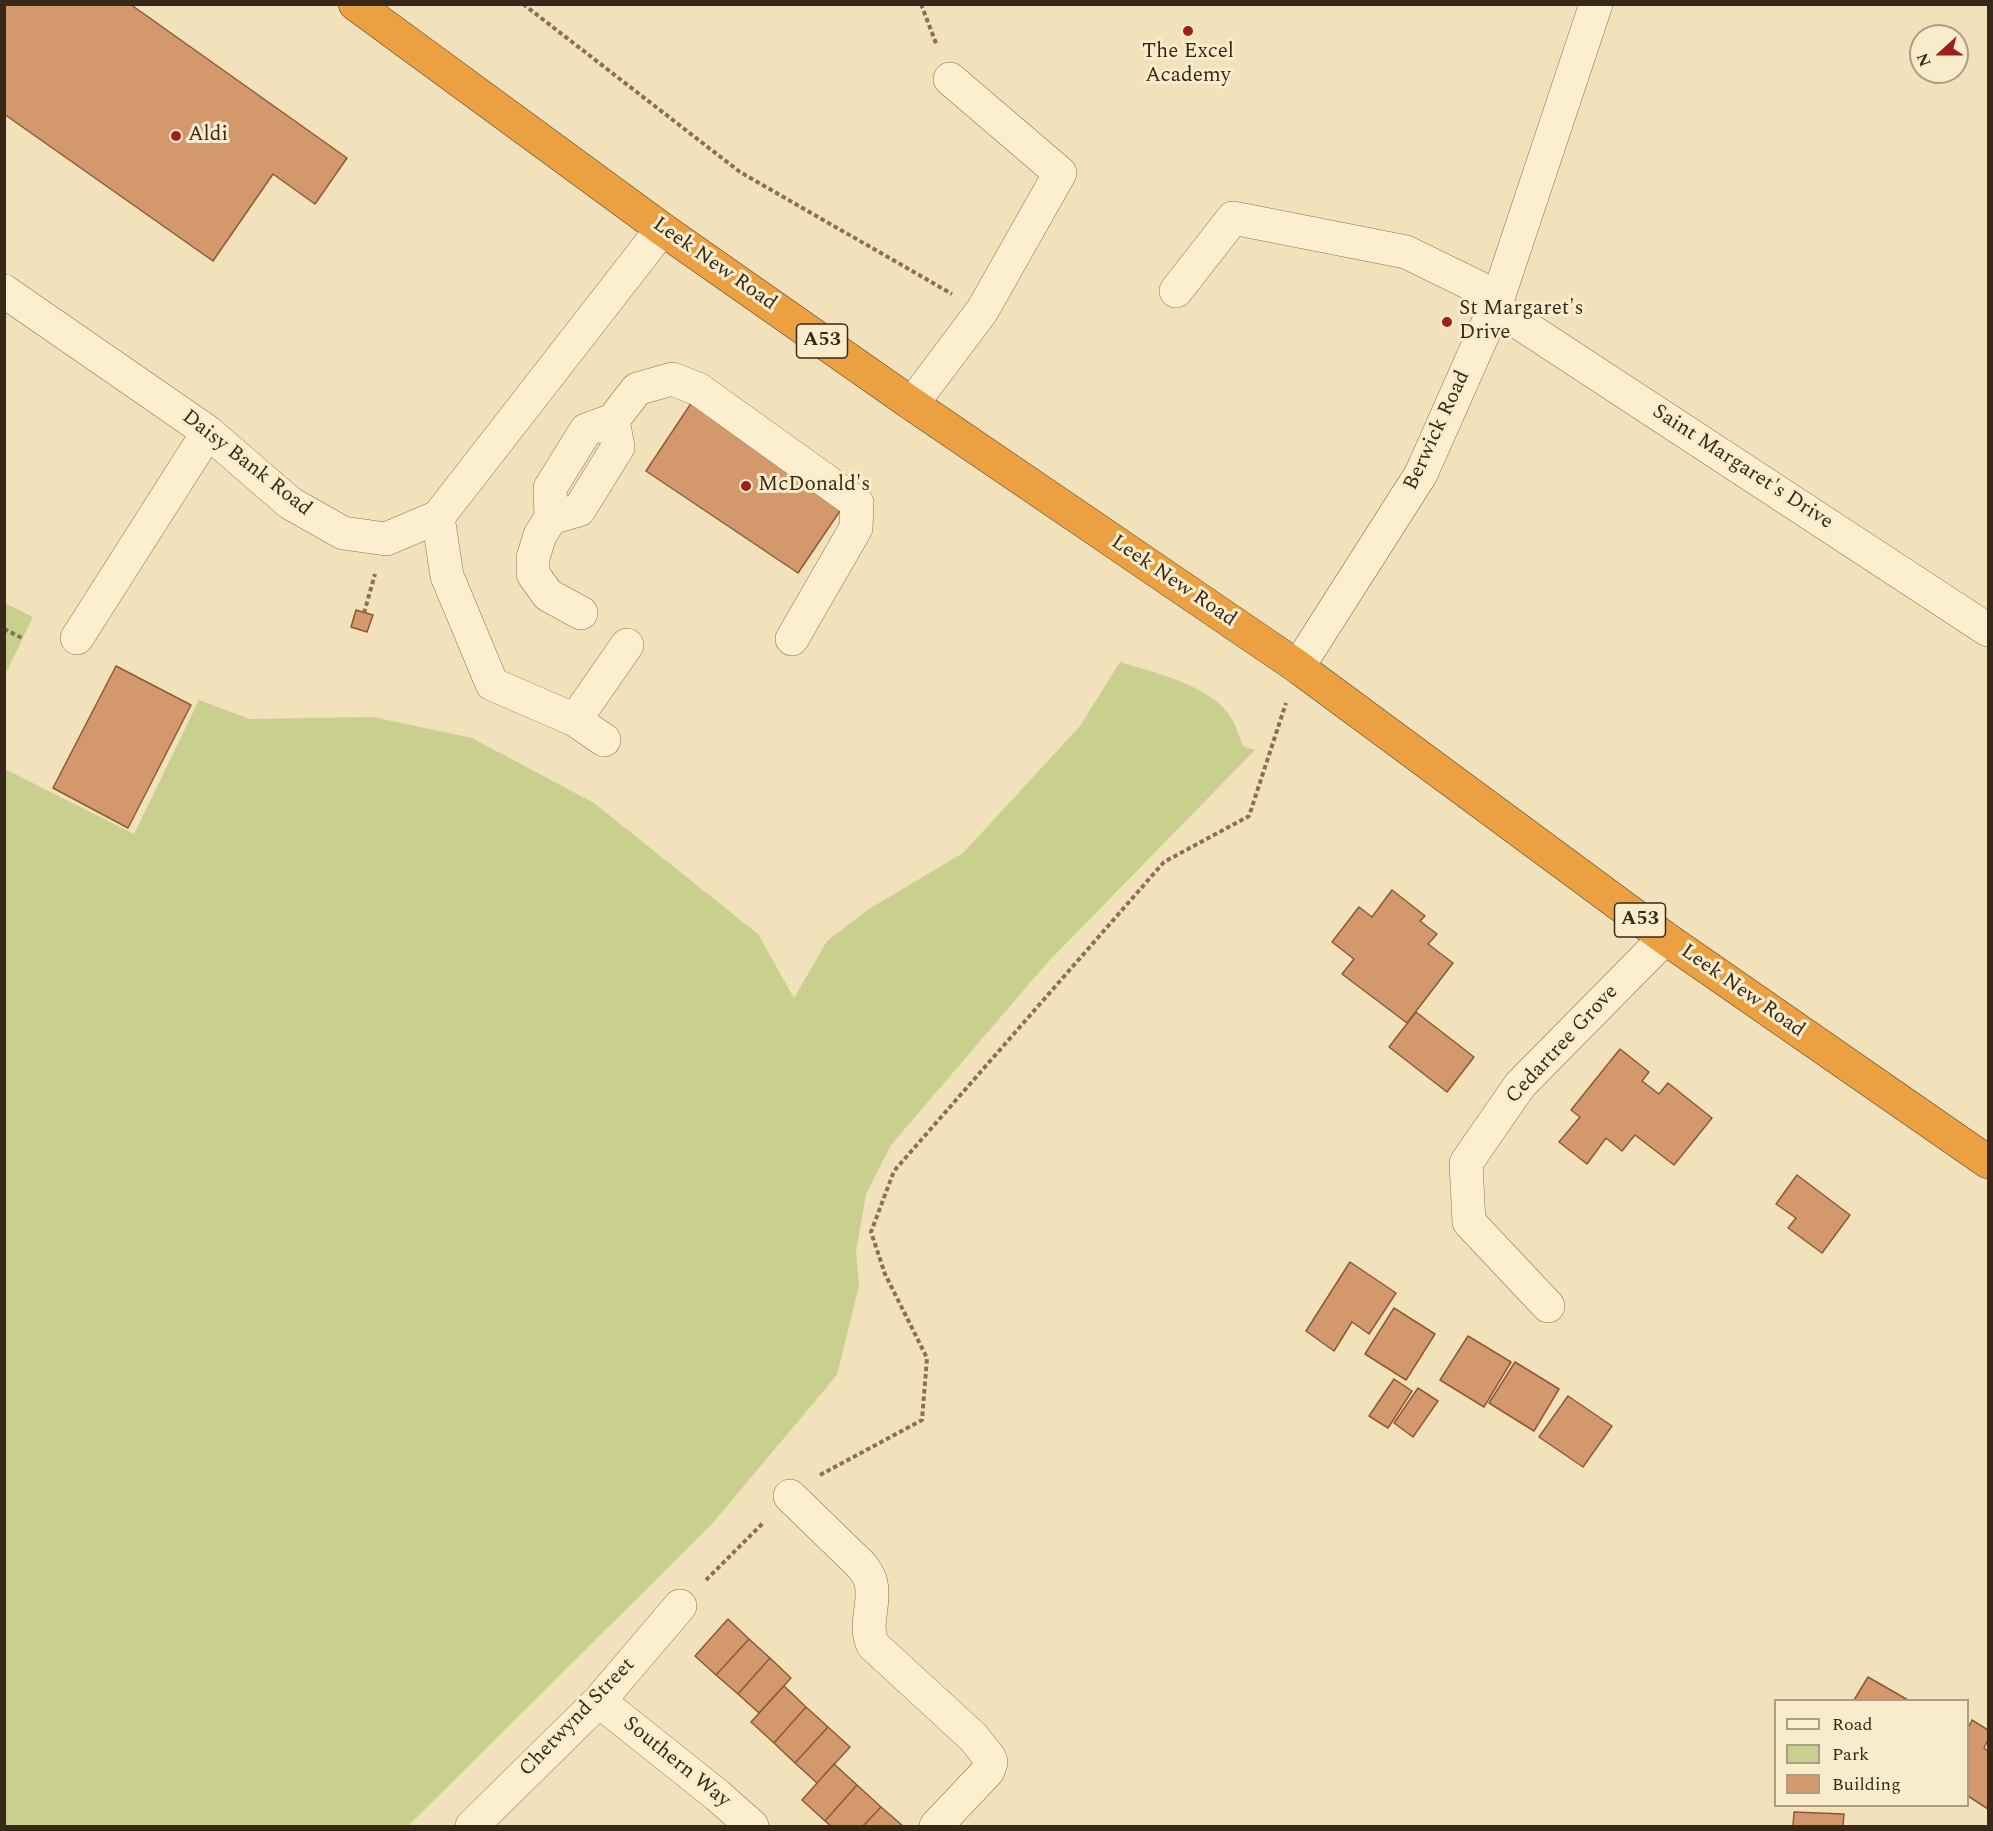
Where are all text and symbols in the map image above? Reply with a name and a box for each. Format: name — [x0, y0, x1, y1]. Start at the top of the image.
marker: The Excel Academy — [1181, 24, 1195, 38]
north arrow — [1909, 24, 1969, 84]
place label: The Excel Academy — [1142, 40, 1234, 90]
text: N — [1911, 49, 1938, 70]
place label: Aldi — [188, 123, 228, 149]
marker: Aldi — [169, 129, 183, 143]
street label: Leek New Road — [647, 213, 781, 317]
place label: St Margaret's Drive — [1459, 297, 1584, 347]
marker: St Margaret's Drive — [1440, 315, 1454, 329]
road number: A53 — [796, 324, 848, 358]
street label: Berwick Road — [1399, 367, 1477, 495]
street label: Saint Margaret's Drive — [1647, 400, 1837, 536]
street label: Daisy Bank Road — [176, 405, 316, 523]
place label: McDonald's — [758, 473, 870, 499]
marker: McDonald's — [739, 479, 753, 493]
street label: Leek New Road — [1105, 531, 1241, 633]
road number: A53 — [1614, 903, 1666, 937]
street label: Leek New Road — [1675, 940, 1809, 1044]
street label: Cedartree Grove — [1501, 980, 1625, 1110]
street label: Chetwynd Street — [515, 1653, 641, 1783]
legend — [1774, 1699, 1969, 1807]
text: Road — [1832, 1711, 1873, 1738]
street label: Southern Way — [617, 1712, 735, 1814]
text: Park — [1832, 1741, 1869, 1768]
text: Building — [1832, 1771, 1901, 1798]

